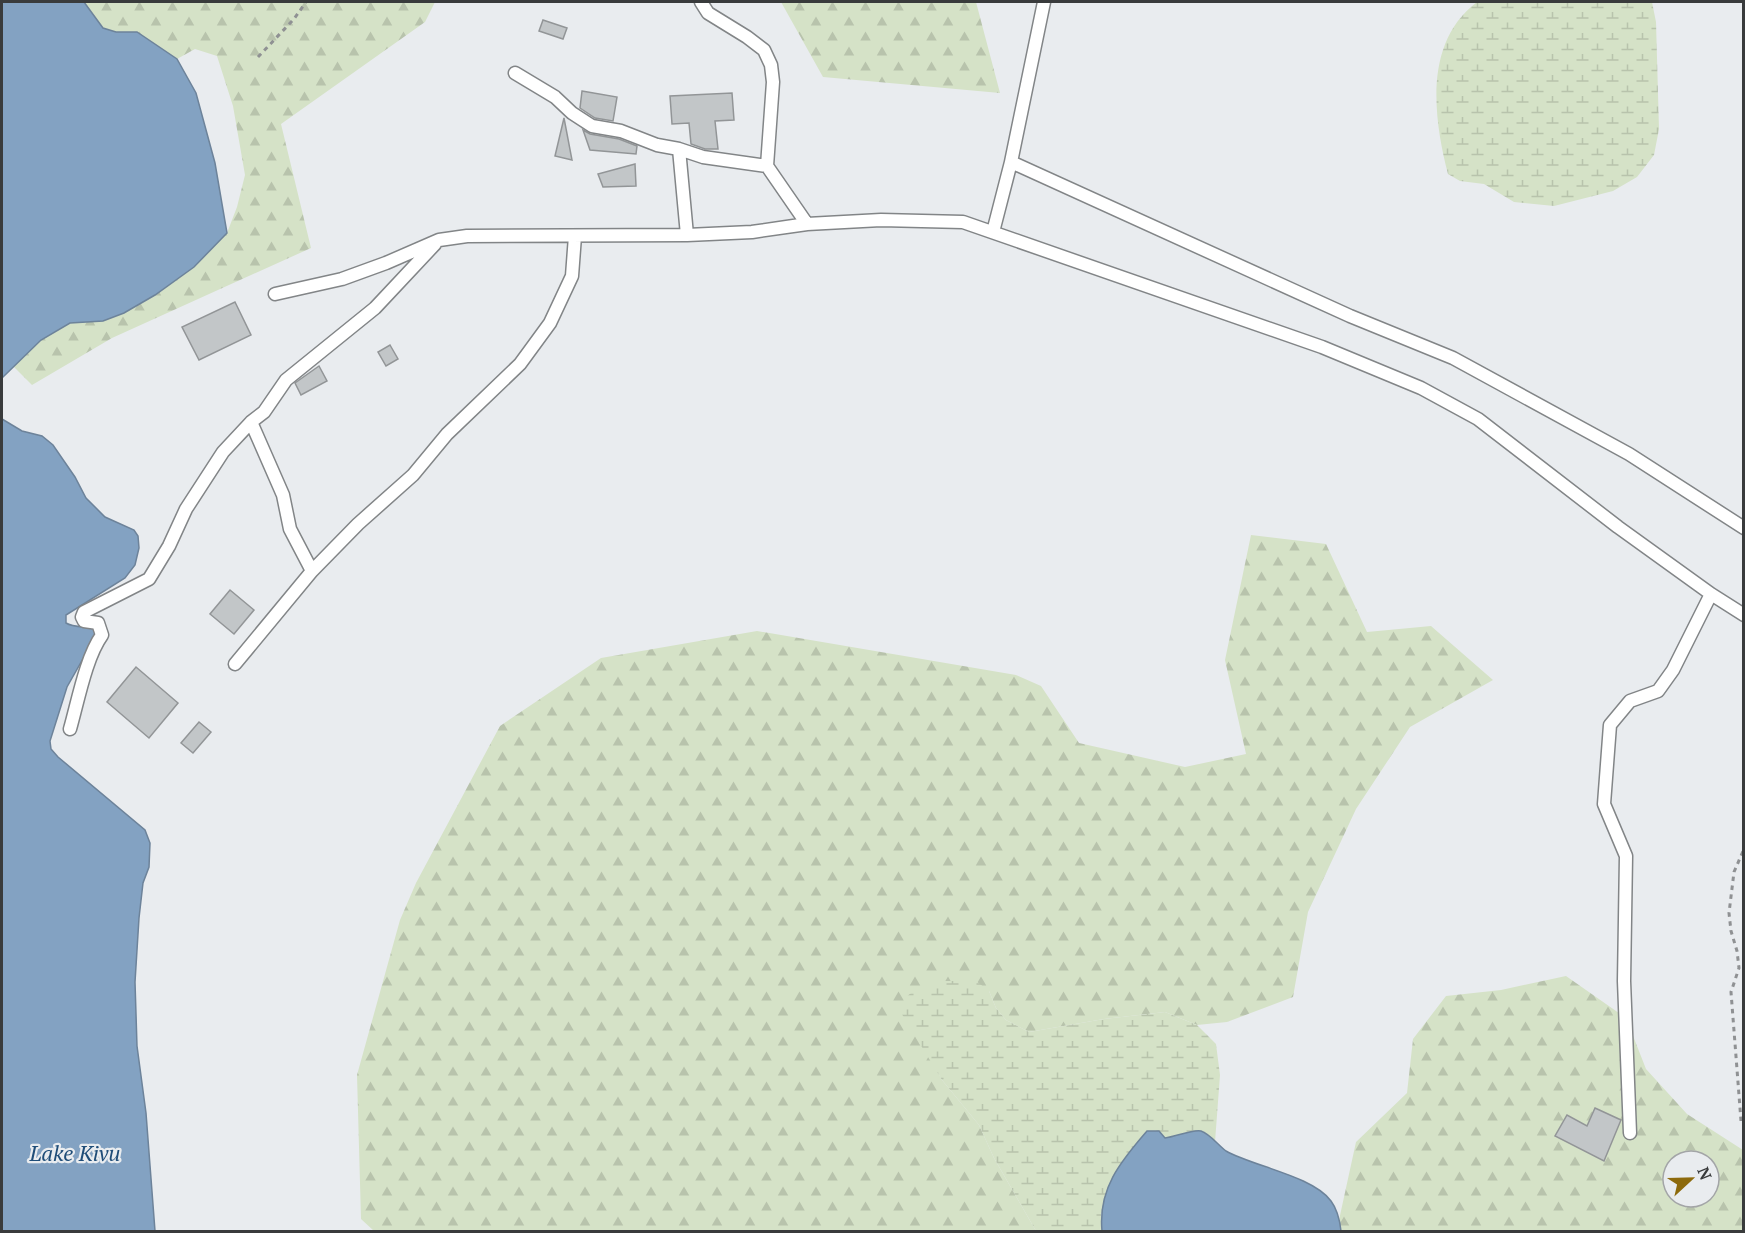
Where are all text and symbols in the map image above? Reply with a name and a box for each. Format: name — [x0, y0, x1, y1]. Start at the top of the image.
water label: Lake Kivu — [28, 1138, 121, 1167]
north arrow — [1661, 1149, 1721, 1209]
text: N — [1692, 1164, 1717, 1183]

